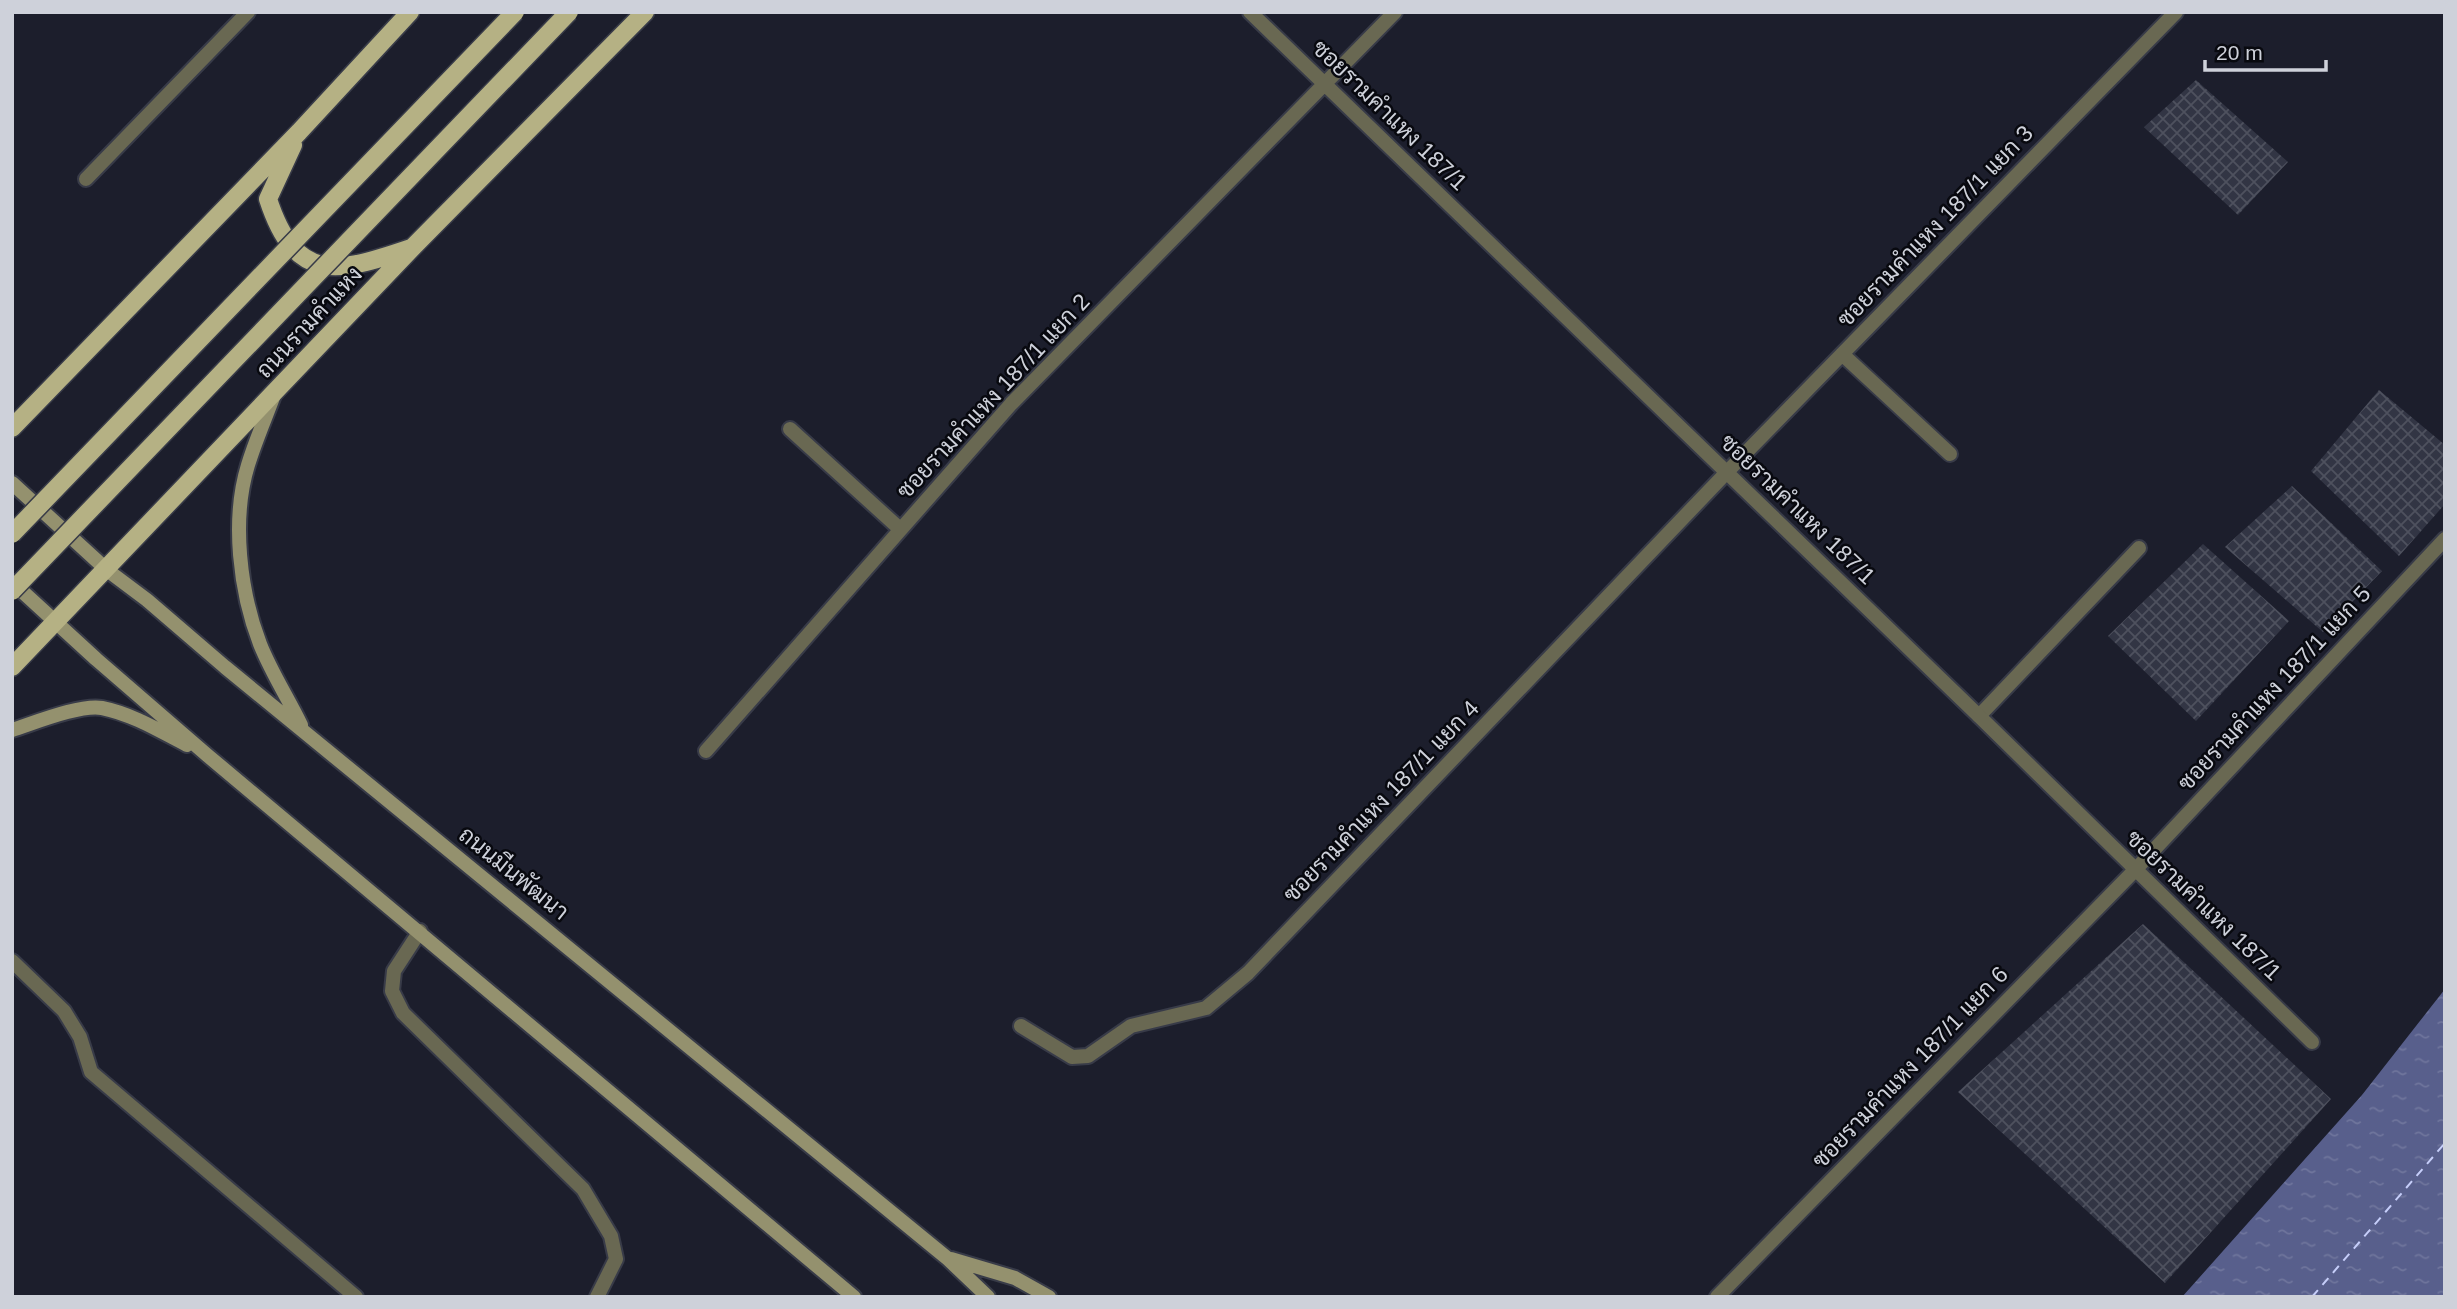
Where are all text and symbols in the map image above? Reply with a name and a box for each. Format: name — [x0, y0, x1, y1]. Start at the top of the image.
scale bar — [2205, 28, 2326, 72]
street label: ซอยรามคำแหง 187/1 — [1307, 34, 1473, 195]
text: 20 m — [2216, 41, 2263, 64]
street label: ซอยรามคำแหง 187/1 แยก 3 — [1831, 119, 2038, 332]
street label: ถนนรามคำแหง — [250, 260, 367, 383]
street label: ซอยรามคำแหง 187/1 แยก 2 — [891, 288, 1095, 504]
street label: ซอยรามคำแหง 187/1 — [1715, 428, 1881, 589]
street label: ซอยรามคำแหง 187/1 แยก 5 — [2172, 580, 2376, 796]
street label: ซอยรามคำแหง 187/1 แยก 4 — [1277, 694, 1484, 907]
street label: ถนนมีนพัฒนา — [454, 820, 575, 925]
street label: ซอยรามคำแหง 187/1 — [2121, 824, 2287, 985]
street label: ซอยรามคำแหง 187/1 แยก 6 — [1806, 960, 2013, 1173]

